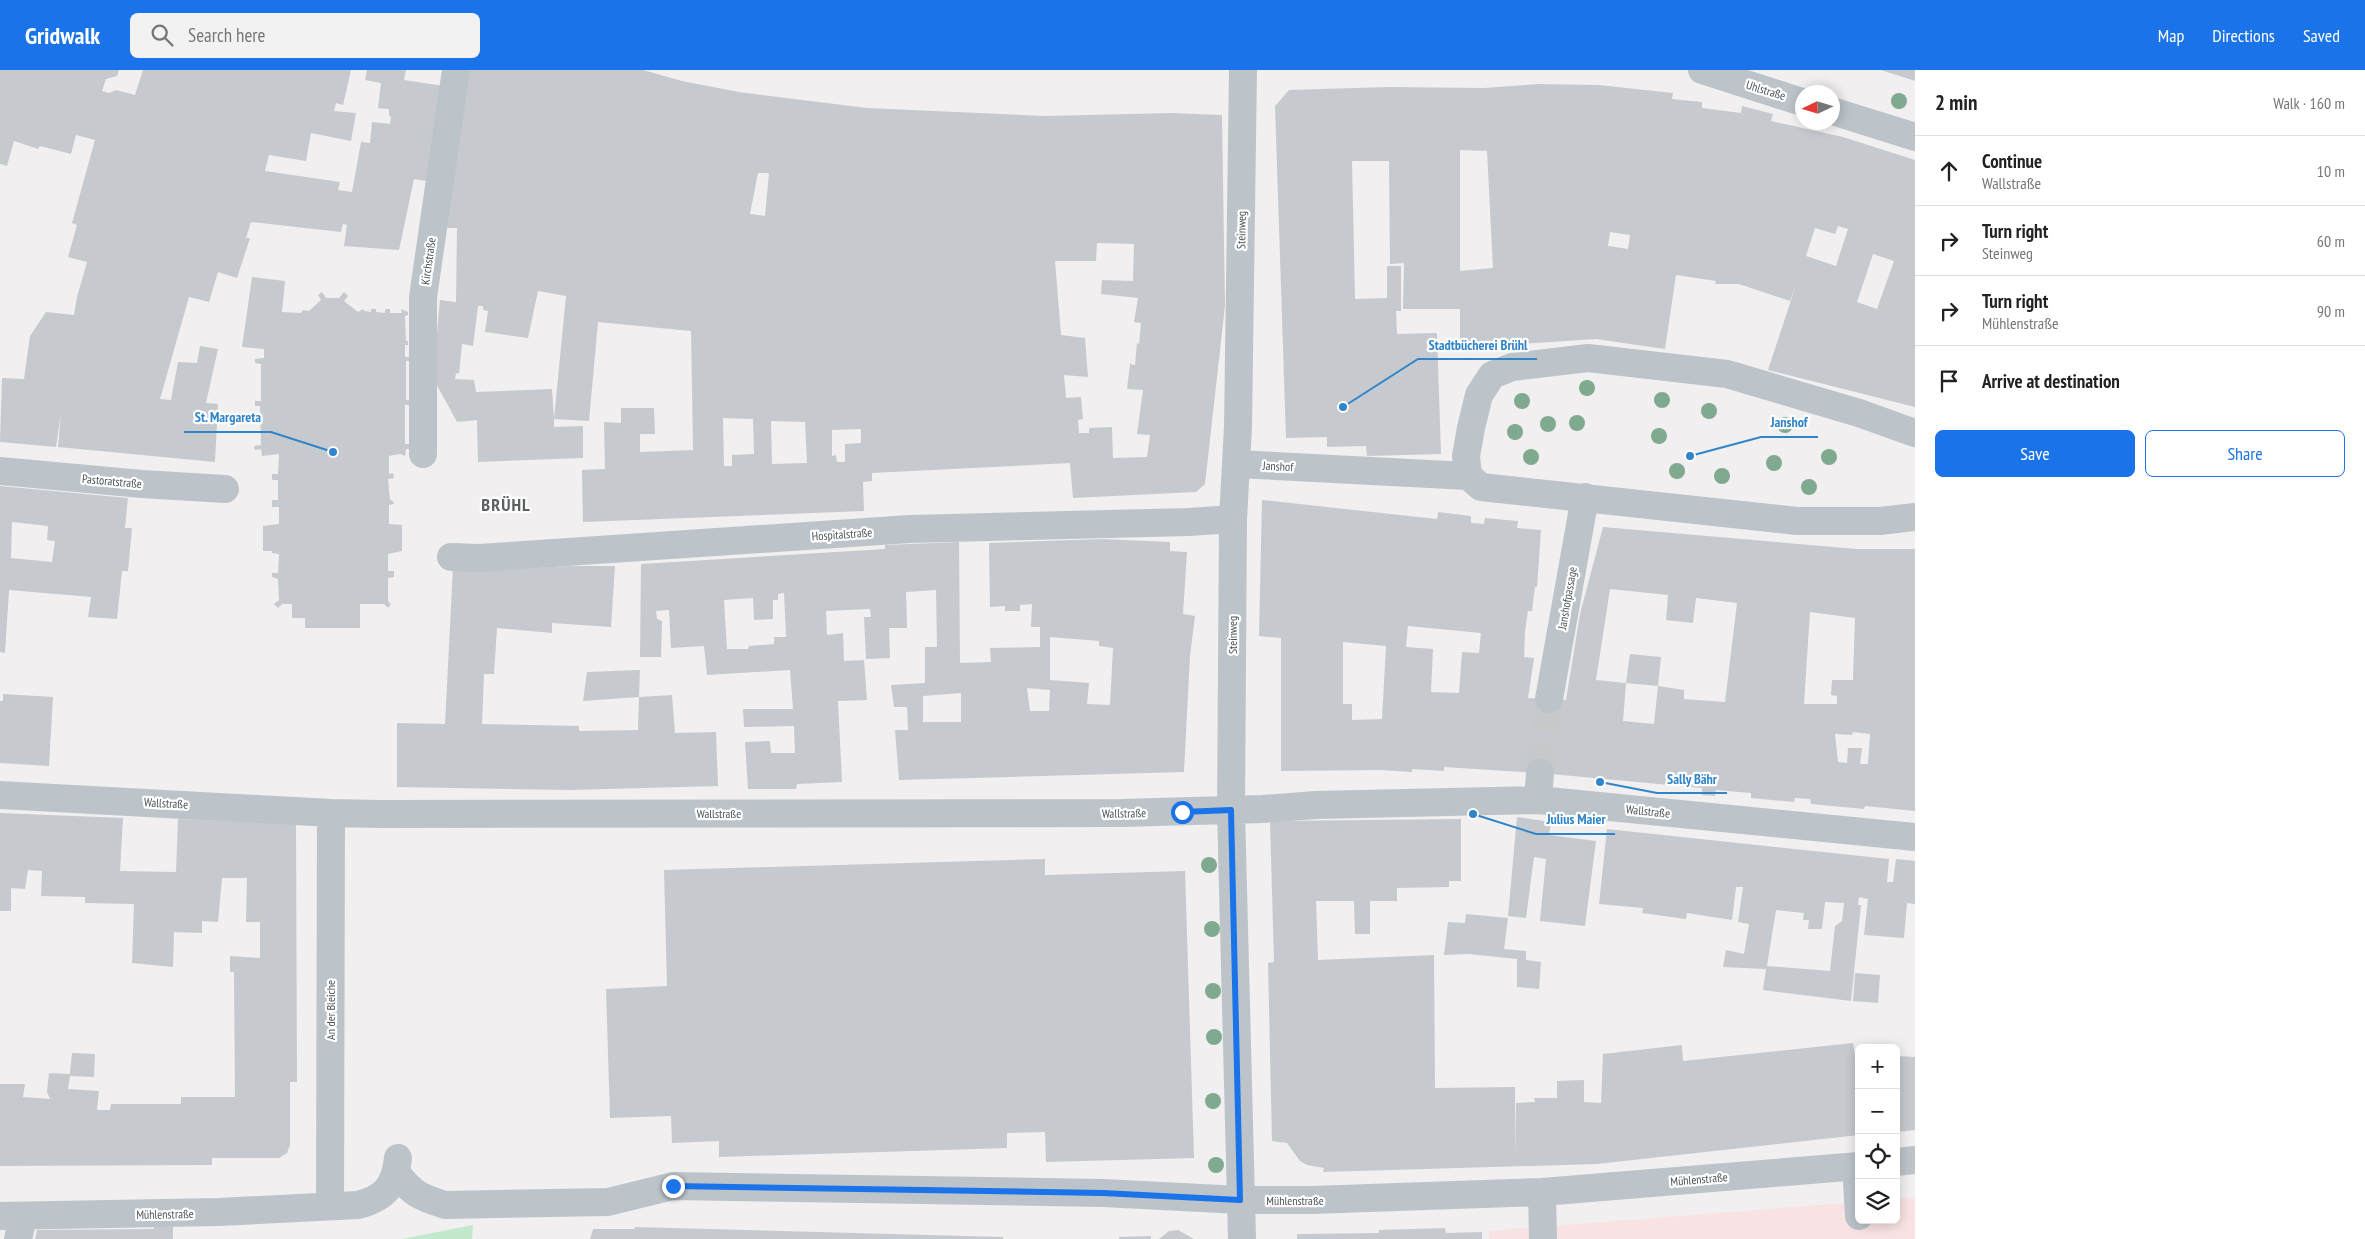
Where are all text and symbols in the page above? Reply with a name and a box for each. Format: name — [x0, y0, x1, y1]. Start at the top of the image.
search box — [130, 13, 480, 58]
text: Gridwalk — [25, 20, 100, 51]
icon: search — [148, 21, 176, 49]
text: Search here — [188, 23, 265, 47]
text: Map — [2158, 24, 2184, 47]
text: Directions — [2212, 24, 2275, 47]
text: Saved — [2303, 24, 2340, 47]
street label: Uhlstraße — [1744, 77, 1788, 103]
north arrow — [1795, 85, 1840, 130]
text: 2 min — [1935, 89, 1977, 116]
text: Walk · 160 m — [2273, 93, 2345, 113]
text: Continue — [1982, 149, 2042, 173]
icon: ahead — [1935, 157, 1963, 185]
text: 10 m — [2317, 161, 2345, 181]
text: Wallstraße — [1982, 173, 2041, 193]
street label: Steinweg — [1233, 211, 1249, 249]
text: Turn right — [1982, 219, 2048, 243]
icon: right — [1935, 227, 1963, 255]
text: 60 m — [2317, 231, 2345, 251]
street label: Kirchstraße — [417, 236, 439, 286]
text: Steinweg — [1982, 243, 2033, 263]
text: Turn right — [1982, 289, 2048, 313]
icon: right — [1935, 297, 1963, 325]
text: 90 m — [2317, 301, 2345, 321]
text: Mühlenstraße — [1982, 313, 2059, 333]
callout: Stadtbücherei Brühl — [1418, 330, 1537, 359]
text: Stadtbücherei Brühl — [1429, 336, 1528, 354]
icon: arrive — [1935, 367, 1963, 395]
text: Arrive at destination — [1982, 369, 2120, 393]
callout: St. Margareta — [184, 403, 271, 432]
text: St. Margareta — [195, 408, 261, 426]
callout: Janshof — [1761, 408, 1818, 437]
text: Janshof — [1769, 413, 1809, 431]
button: Save — [1935, 430, 2135, 477]
button: Share — [2145, 430, 2345, 477]
street label: Janshof — [1261, 458, 1295, 474]
street label: Pastoratstraße — [81, 471, 143, 491]
district label: BRÜHL — [481, 493, 531, 516]
street label: Hospitalstraße — [811, 524, 873, 544]
street label: Janshofpassage — [1554, 565, 1580, 632]
street label: Steinweg — [1225, 616, 1240, 654]
callout: Sally Bähr — [1657, 764, 1727, 793]
text: Sally Bähr — [1667, 770, 1718, 788]
street label: Wallstraße — [143, 794, 189, 812]
route start — [1171, 801, 1194, 824]
street label: Wallstraße — [1625, 801, 1671, 821]
street label: Wallstraße — [1102, 805, 1146, 821]
callout: Julius Maier — [1536, 805, 1615, 834]
street label: Wallstraße — [697, 806, 741, 821]
text: Julius Maier — [1545, 810, 1606, 828]
street label: An der Bleiche — [323, 980, 338, 1040]
map controls — [1855, 1044, 1900, 1224]
button: + — [1855, 1044, 1900, 1089]
button: − — [1855, 1089, 1900, 1134]
button: locate — [1855, 1134, 1900, 1179]
street label: Mühlenstraße — [1670, 1169, 1728, 1189]
route end — [662, 1175, 685, 1198]
button: layers — [1855, 1179, 1900, 1224]
street label: Mühlenstraße — [1266, 1193, 1324, 1208]
street label: Mühlenstraße — [136, 1206, 194, 1222]

